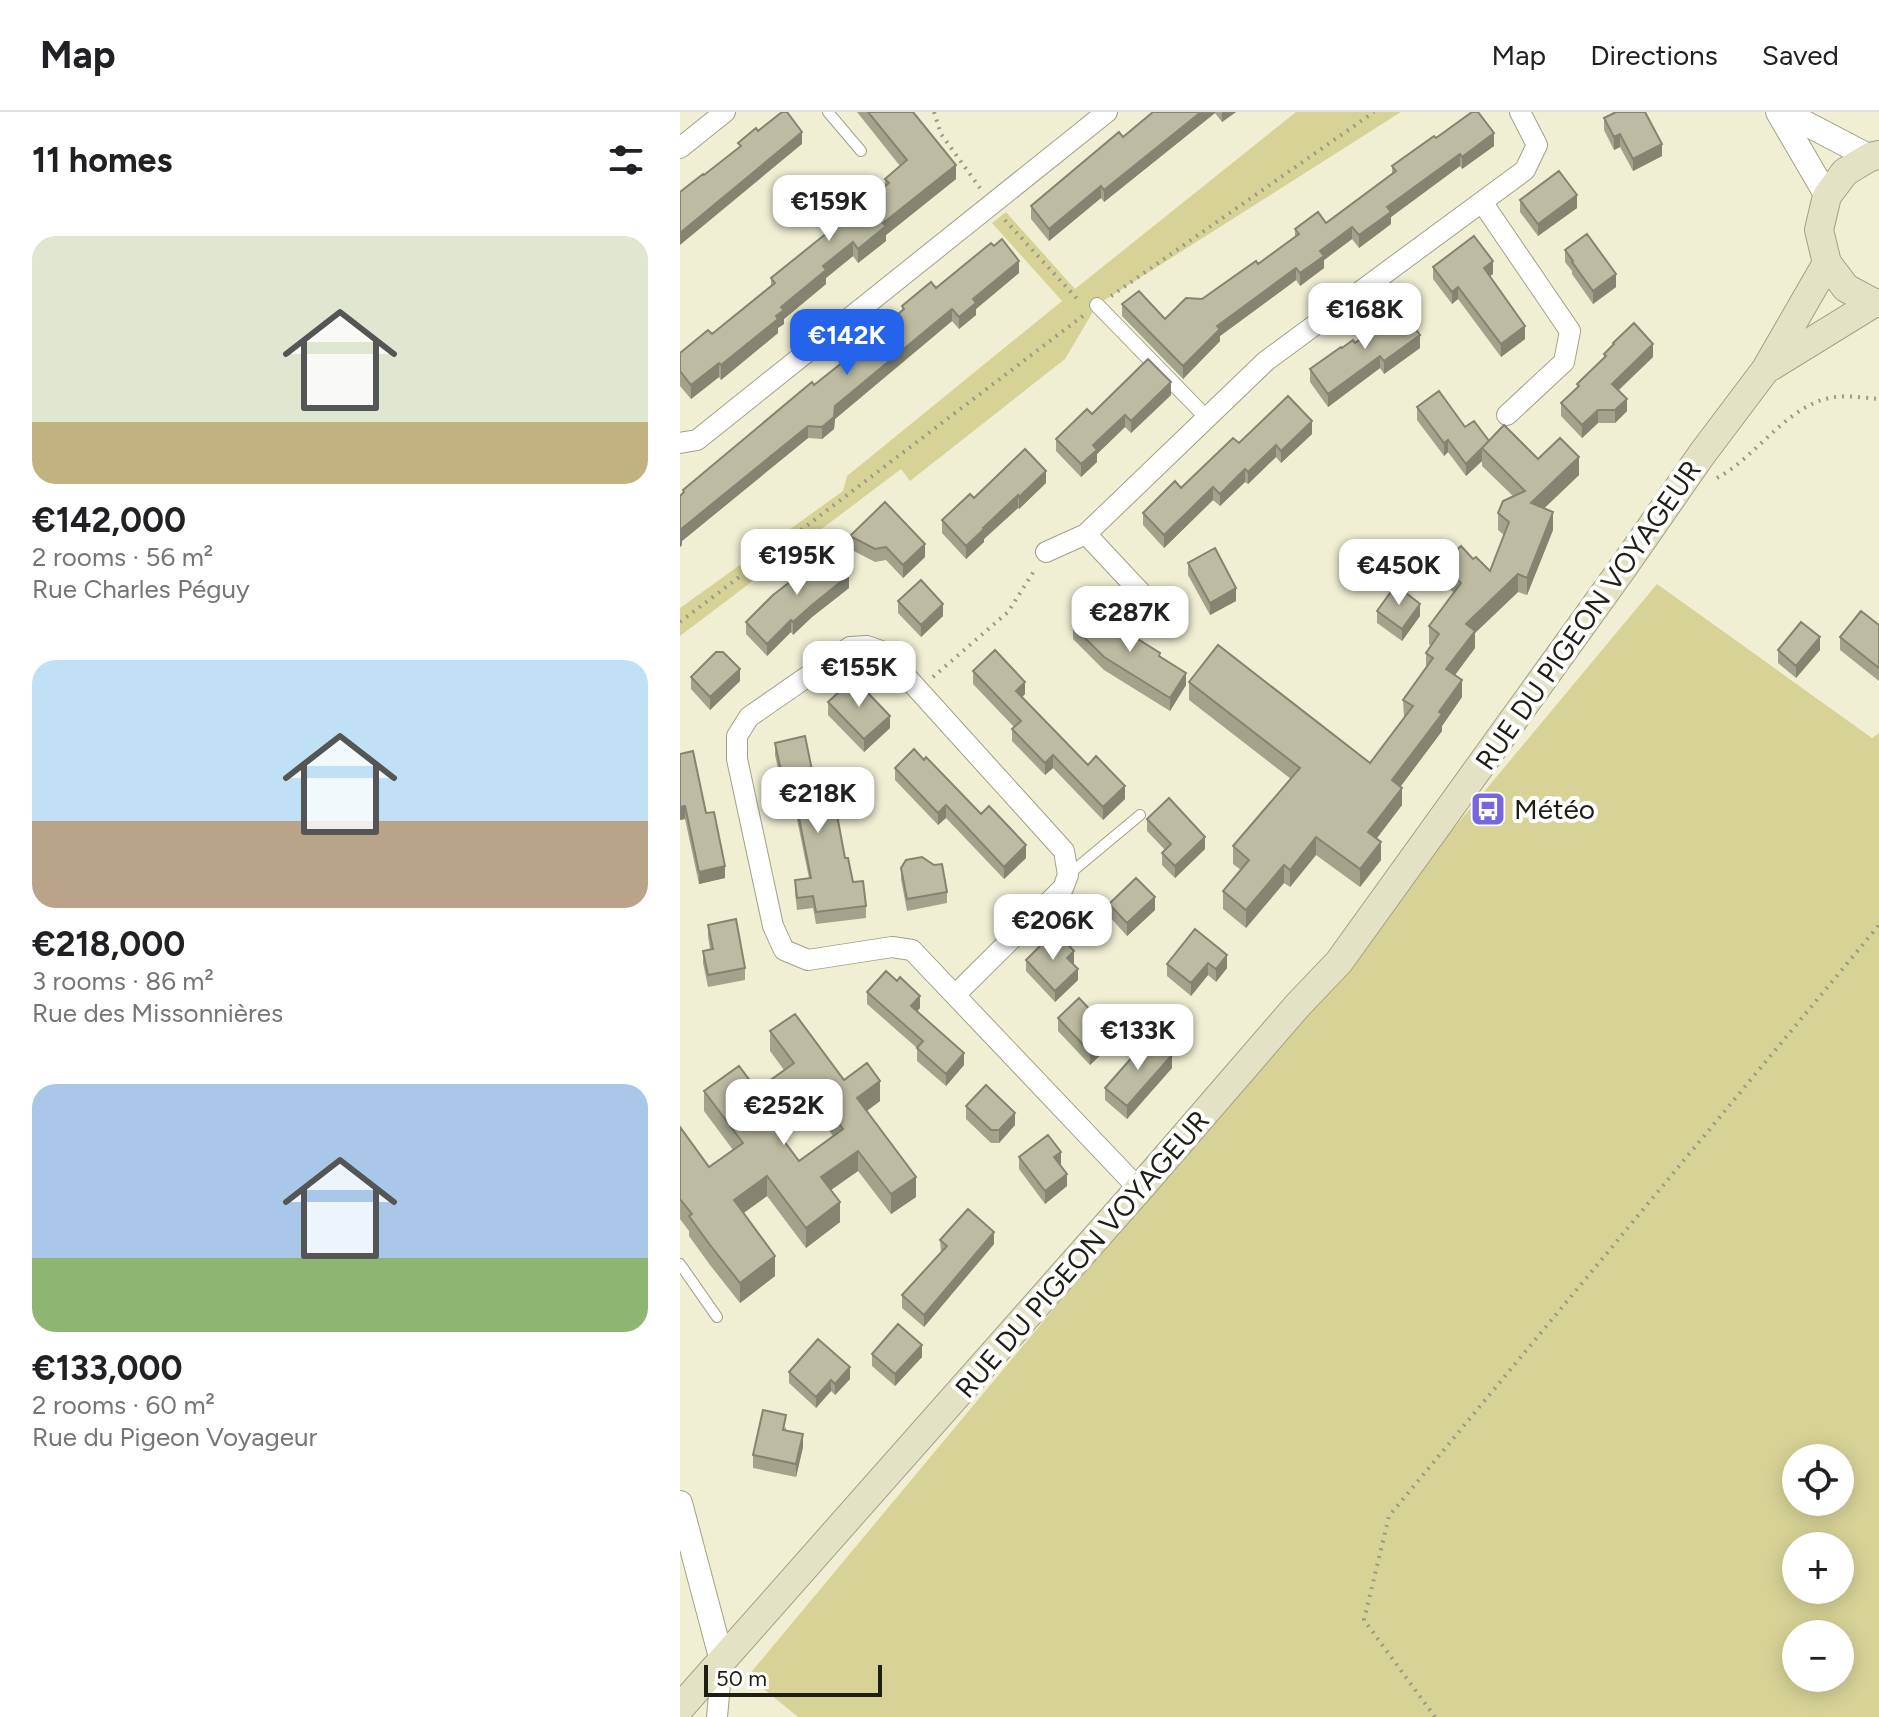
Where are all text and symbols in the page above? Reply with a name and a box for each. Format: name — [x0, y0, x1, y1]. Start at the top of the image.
text: Map — [40, 32, 116, 78]
text: Map — [1492, 38, 1546, 72]
text: Directions — [1590, 38, 1718, 72]
text: Saved — [1762, 38, 1839, 72]
icon: filters — [604, 138, 648, 182]
text: 11 homes — [32, 140, 172, 181]
pin: €159K — [773, 175, 885, 243]
text: €159K — [791, 185, 867, 217]
pin: €168K — [1309, 283, 1421, 351]
icon: home — [268, 288, 412, 432]
text: €168K — [1326, 293, 1404, 325]
pin: €142K — [791, 309, 903, 377]
text: €142K — [808, 319, 886, 351]
street label: RUE DU PIGEON VOYAGEUR — [1468, 454, 1708, 776]
text: €142,000 — [32, 500, 186, 541]
pin: €195K — [741, 529, 853, 597]
text: €195K — [759, 539, 835, 571]
pin: €450K — [1343, 539, 1455, 607]
text: 2 rooms · 56 m² — [32, 541, 213, 573]
text: €450K — [1357, 549, 1441, 581]
text: Rue Charles Péguy — [32, 573, 250, 605]
pin: €287K — [1074, 586, 1186, 654]
text: €287K — [1090, 596, 1170, 628]
pin: €155K — [803, 641, 915, 709]
text: €155K — [821, 651, 897, 683]
icon: home — [268, 712, 412, 856]
pin: €218K — [762, 767, 874, 835]
text: €218K — [779, 777, 857, 809]
bus stop icon: Météo — [1469, 790, 1507, 828]
place label: Météo — [1514, 792, 1595, 826]
pin: €206K — [997, 894, 1109, 962]
text: €206K — [1012, 904, 1094, 936]
text: €218,000 — [32, 924, 185, 965]
text: 3 rooms · 86 m² — [32, 965, 214, 997]
text: Rue des Missonnières — [32, 997, 283, 1029]
pin: €133K — [1082, 1004, 1194, 1072]
text: €133K — [1100, 1014, 1176, 1046]
pin: €252K — [728, 1079, 840, 1147]
text: €252K — [744, 1089, 824, 1121]
street label: RUE DU PIGEON VOYAGEUR — [948, 1103, 1216, 1405]
icon: home — [268, 1136, 412, 1280]
text: €133,000 — [32, 1348, 183, 1389]
text: 2 rooms · 60 m² — [32, 1389, 215, 1421]
text: Rue du Pigeon Voyageur — [32, 1421, 317, 1453]
map controls — [1782, 1444, 1854, 1692]
button: locate — [1782, 1444, 1854, 1516]
button: + — [1782, 1532, 1854, 1604]
button: − — [1782, 1620, 1854, 1692]
scale bar — [704, 1661, 882, 1697]
text: 50 m — [716, 1665, 767, 1692]

